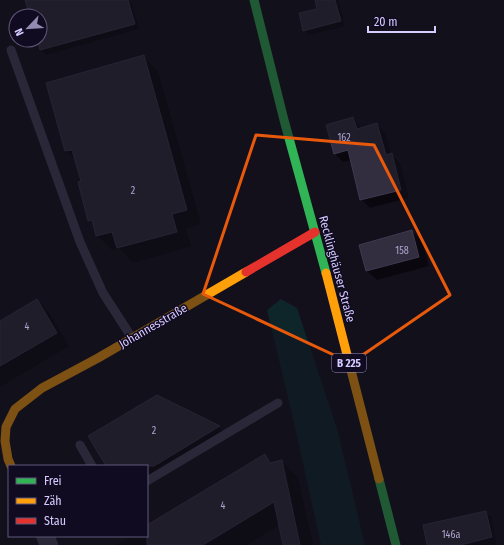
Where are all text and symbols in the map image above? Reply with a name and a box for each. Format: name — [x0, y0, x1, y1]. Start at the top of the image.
north arrow — [8, 8, 48, 48]
scale bar — [368, 8, 435, 34]
text: 20 m — [374, 15, 398, 29]
text: N — [12, 26, 27, 38]
house number: 162 — [337, 132, 351, 144]
house number: 2 — [131, 185, 136, 197]
street label: Recklinghäuser Straße — [316, 214, 358, 324]
house number: 158 — [395, 245, 409, 257]
street label: Johannesstraße — [116, 301, 190, 351]
house number: 4 — [25, 321, 30, 333]
road number: B 225 — [332, 354, 366, 372]
house number: 2 — [152, 425, 157, 437]
legend — [8, 465, 148, 537]
text: Frei — [44, 474, 62, 488]
text: Zäh — [44, 494, 62, 508]
house number: 4 — [221, 500, 226, 512]
text: Stau — [44, 514, 66, 528]
house number: 146a — [442, 529, 460, 541]

